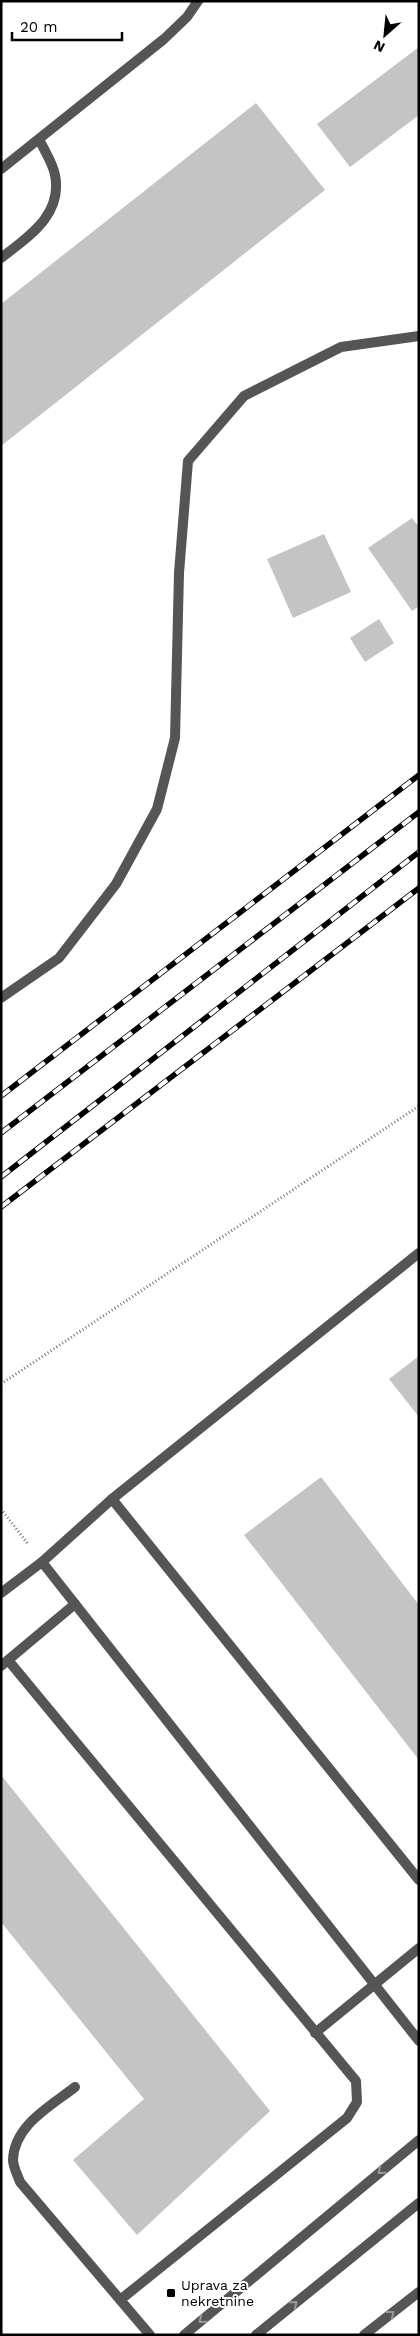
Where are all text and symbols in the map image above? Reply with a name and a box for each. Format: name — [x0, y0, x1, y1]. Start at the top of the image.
scale bar — [12, 10, 122, 42]
north arrow — [360, 10, 410, 60]
text: 20 m — [20, 18, 58, 36]
text: N — [371, 37, 387, 56]
one-way arrow — [378, 2165, 387, 2173]
place label: Uprava za nekretnine — [181, 2277, 254, 2309]
marker: Uprava za nekretnine — [165, 2287, 177, 2299]
one-way arrow — [288, 2302, 297, 2310]
one-way arrow — [386, 2310, 395, 2319]
one-way arrow — [199, 2314, 208, 2323]

